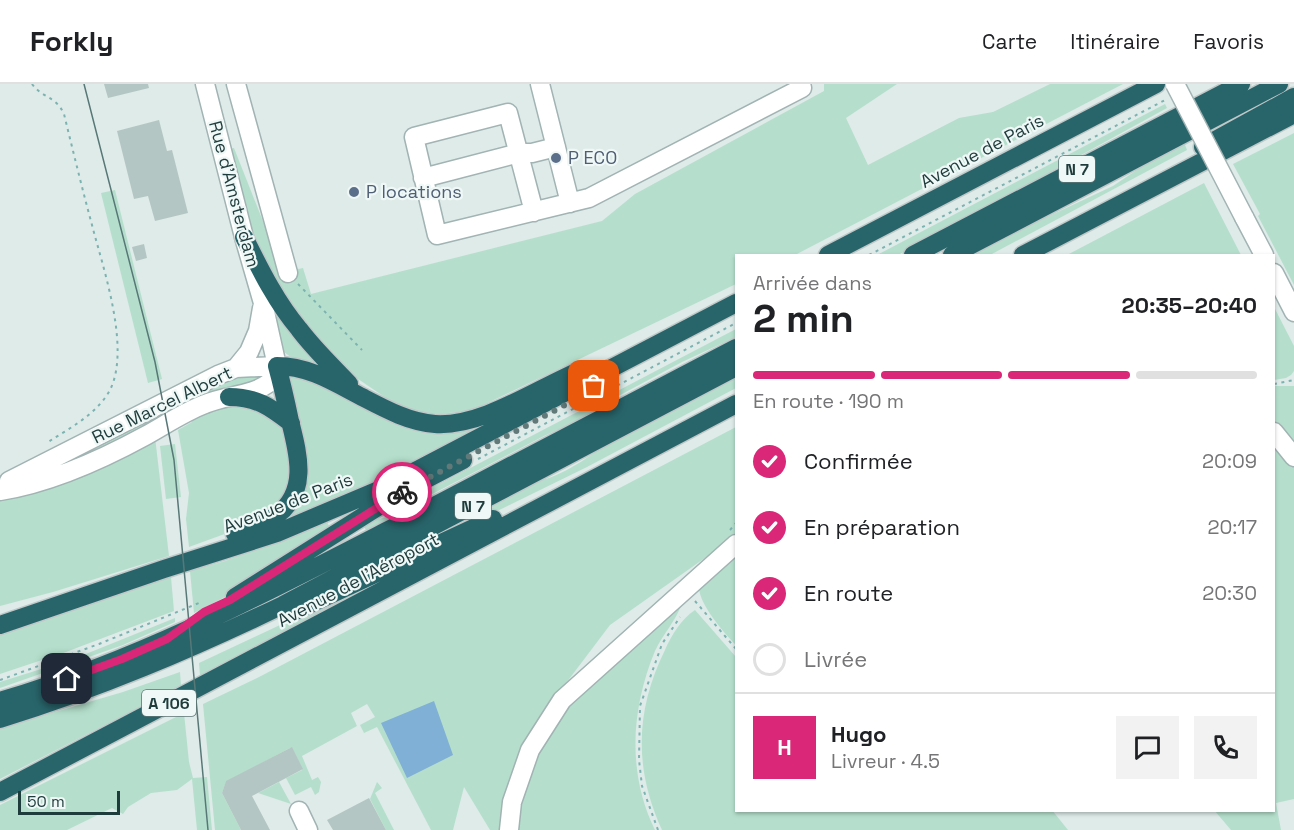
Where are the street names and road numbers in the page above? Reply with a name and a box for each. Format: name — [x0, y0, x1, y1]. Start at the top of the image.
street label: Avenue de Paris — [916, 108, 1048, 193]
street label: Rue d'Amsterdam — [204, 118, 265, 270]
road number: N 7 — [1059, 156, 1095, 182]
street label: Rue Marcel Albert — [88, 361, 236, 448]
street label: Avenue de Paris — [220, 467, 356, 538]
road number: N 7 — [455, 493, 491, 519]
street label: Avenue de l'Aéroport — [273, 527, 443, 632]
road number: A 106 — [142, 690, 196, 716]

